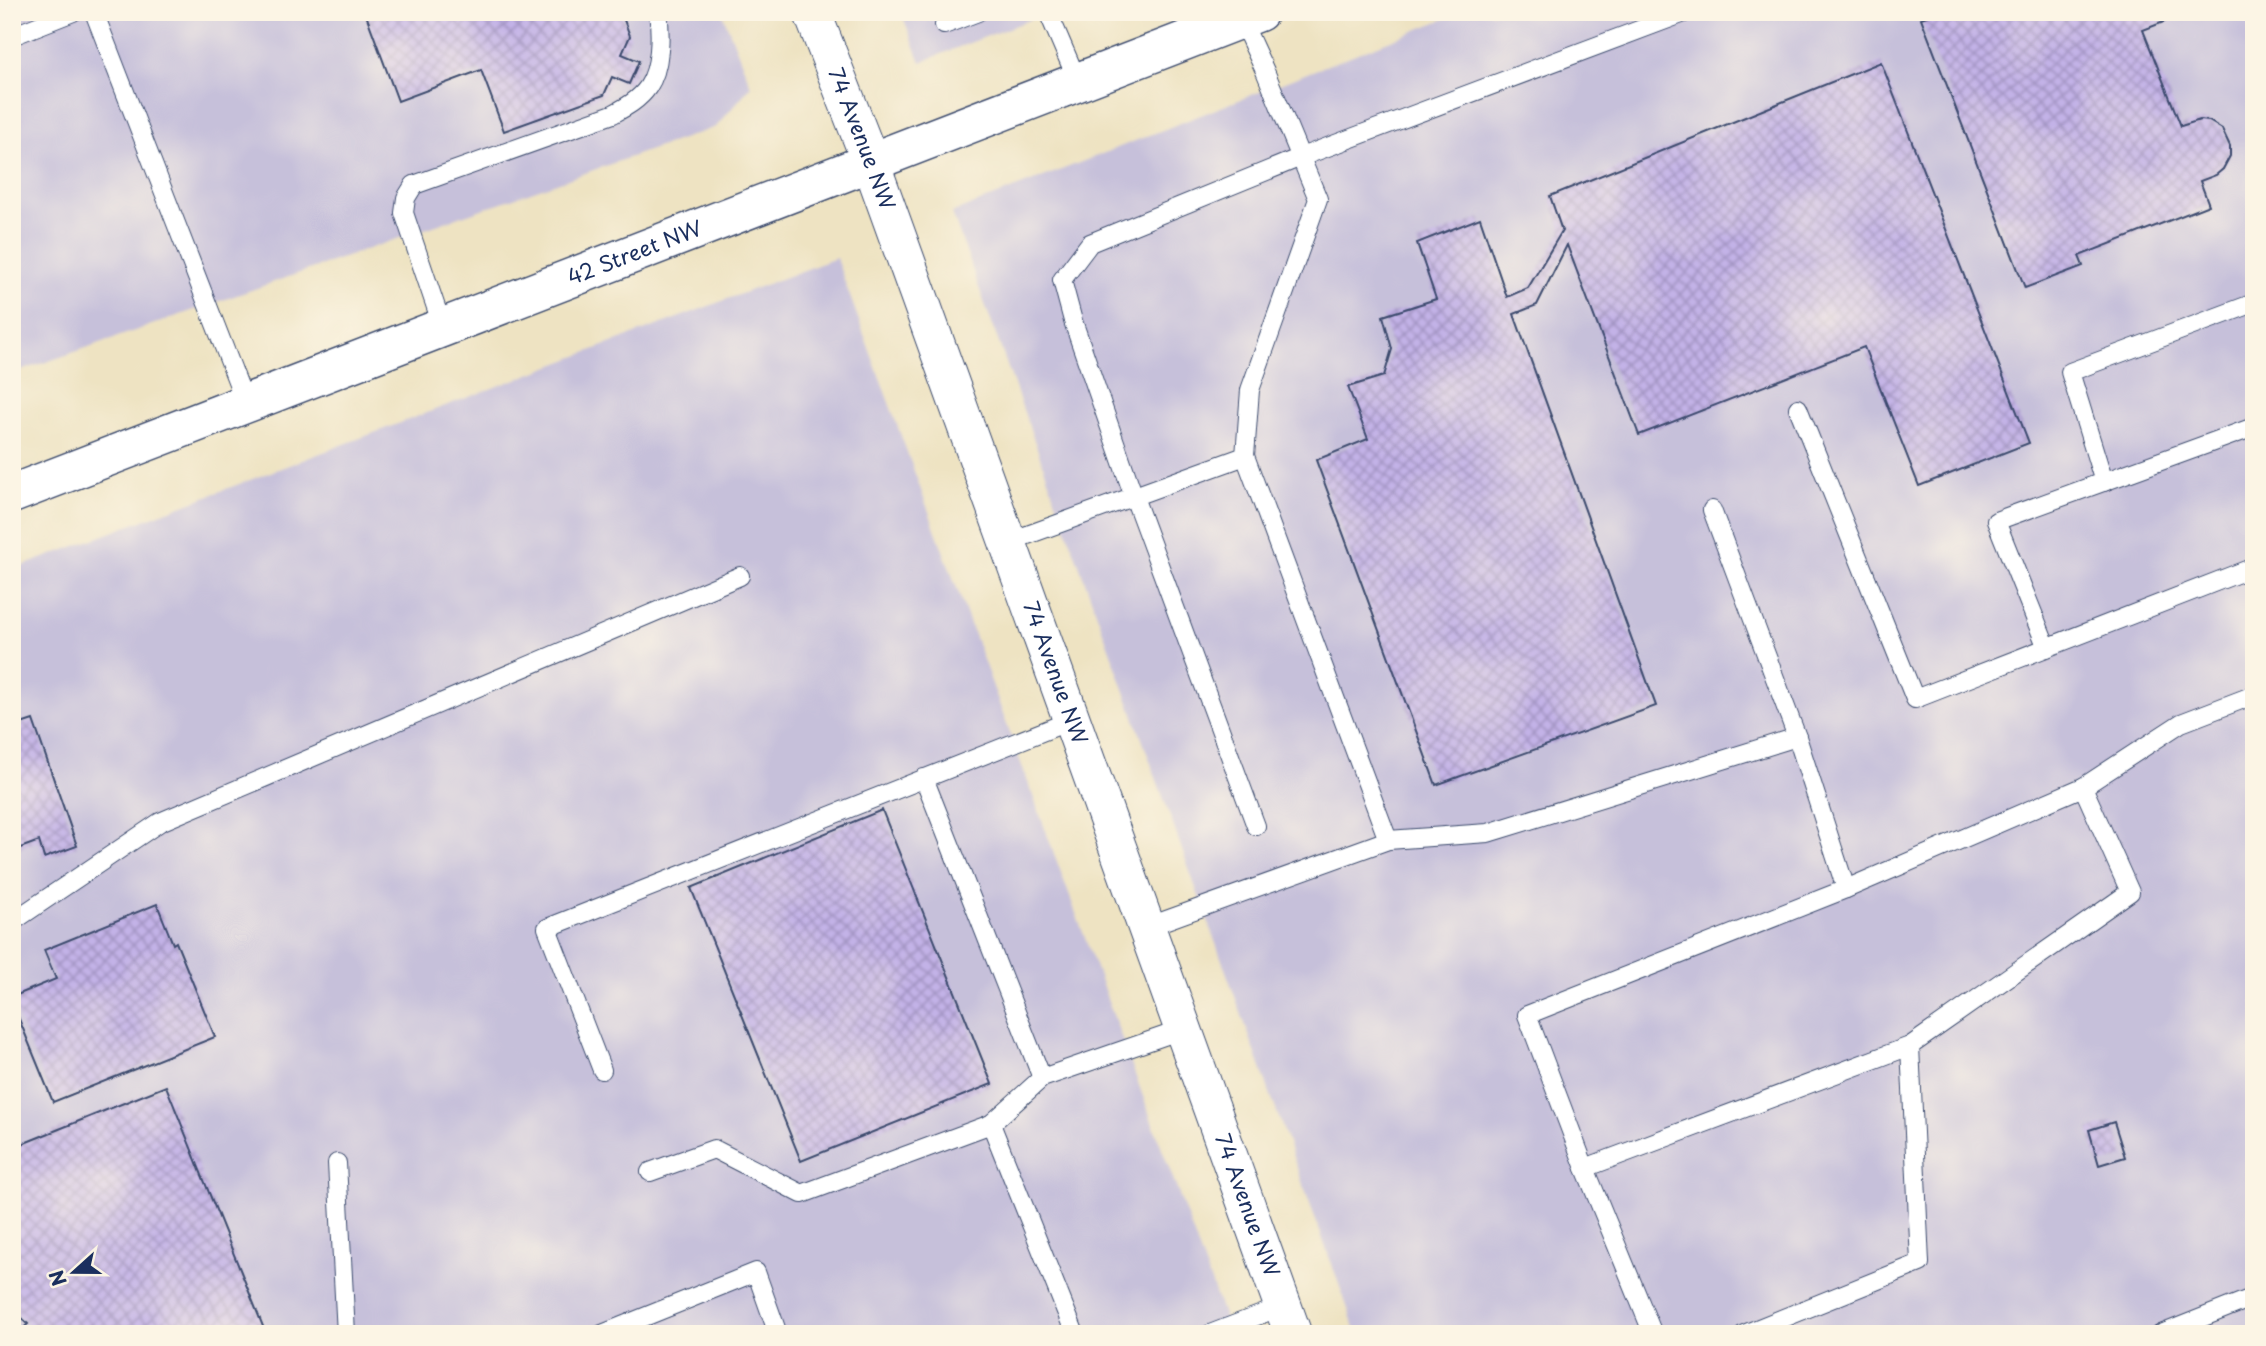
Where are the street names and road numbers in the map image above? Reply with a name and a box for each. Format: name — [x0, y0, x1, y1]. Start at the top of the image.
street label: 74 Avenue NW — [821, 62, 905, 214]
street label: 42 Street NW — [562, 211, 707, 292]
street label: 74 Avenue NW — [1016, 596, 1097, 749]
street label: 74 Avenue NW — [1208, 1129, 1289, 1281]

